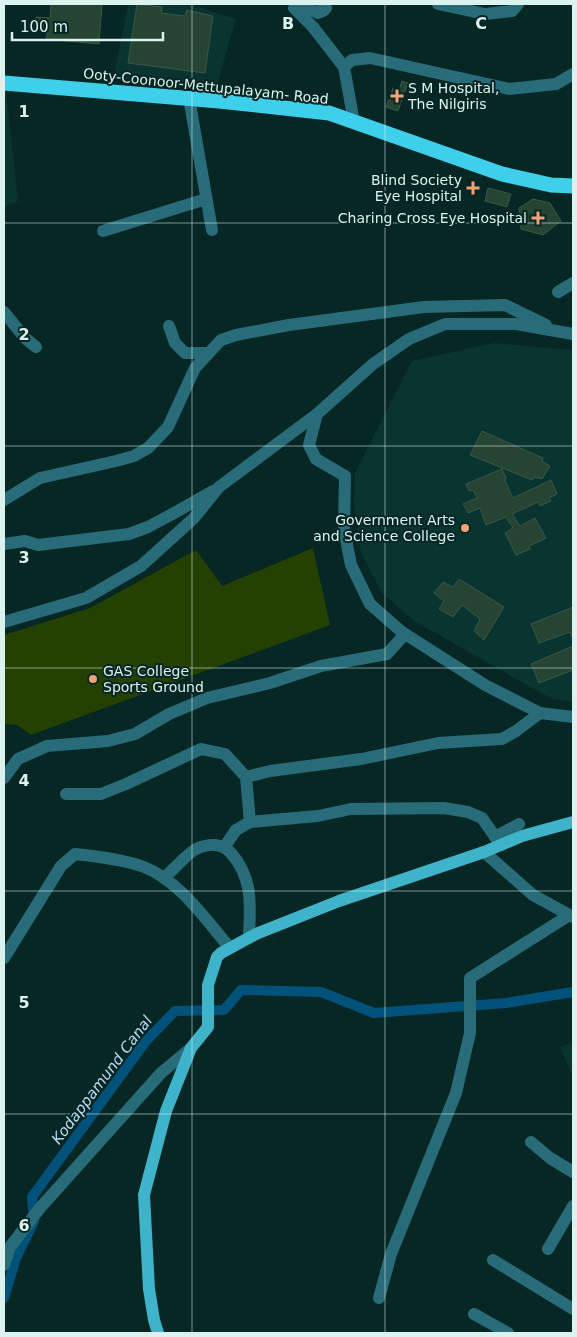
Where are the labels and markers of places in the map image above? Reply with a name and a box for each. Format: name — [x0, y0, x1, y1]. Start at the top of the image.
place label: S M Hospital, The Nilgiris — [407, 80, 499, 112]
marker: S M Hospital, The Nilgiris — [390, 89, 404, 103]
place label: Blind Society Eye Hospital — [371, 172, 462, 204]
marker: Blind Society Eye Hospital — [466, 181, 480, 195]
place label: Charing Cross Eye Hospital — [338, 210, 527, 226]
marker: Charing Cross Eye Hospital — [531, 211, 545, 225]
place label: Government Arts and Science College — [313, 512, 455, 544]
marker: Government Arts and Science College — [459, 522, 471, 534]
place label: GAS College Sports Ground — [103, 663, 204, 695]
marker: GAS College Sports Ground — [87, 673, 99, 685]

